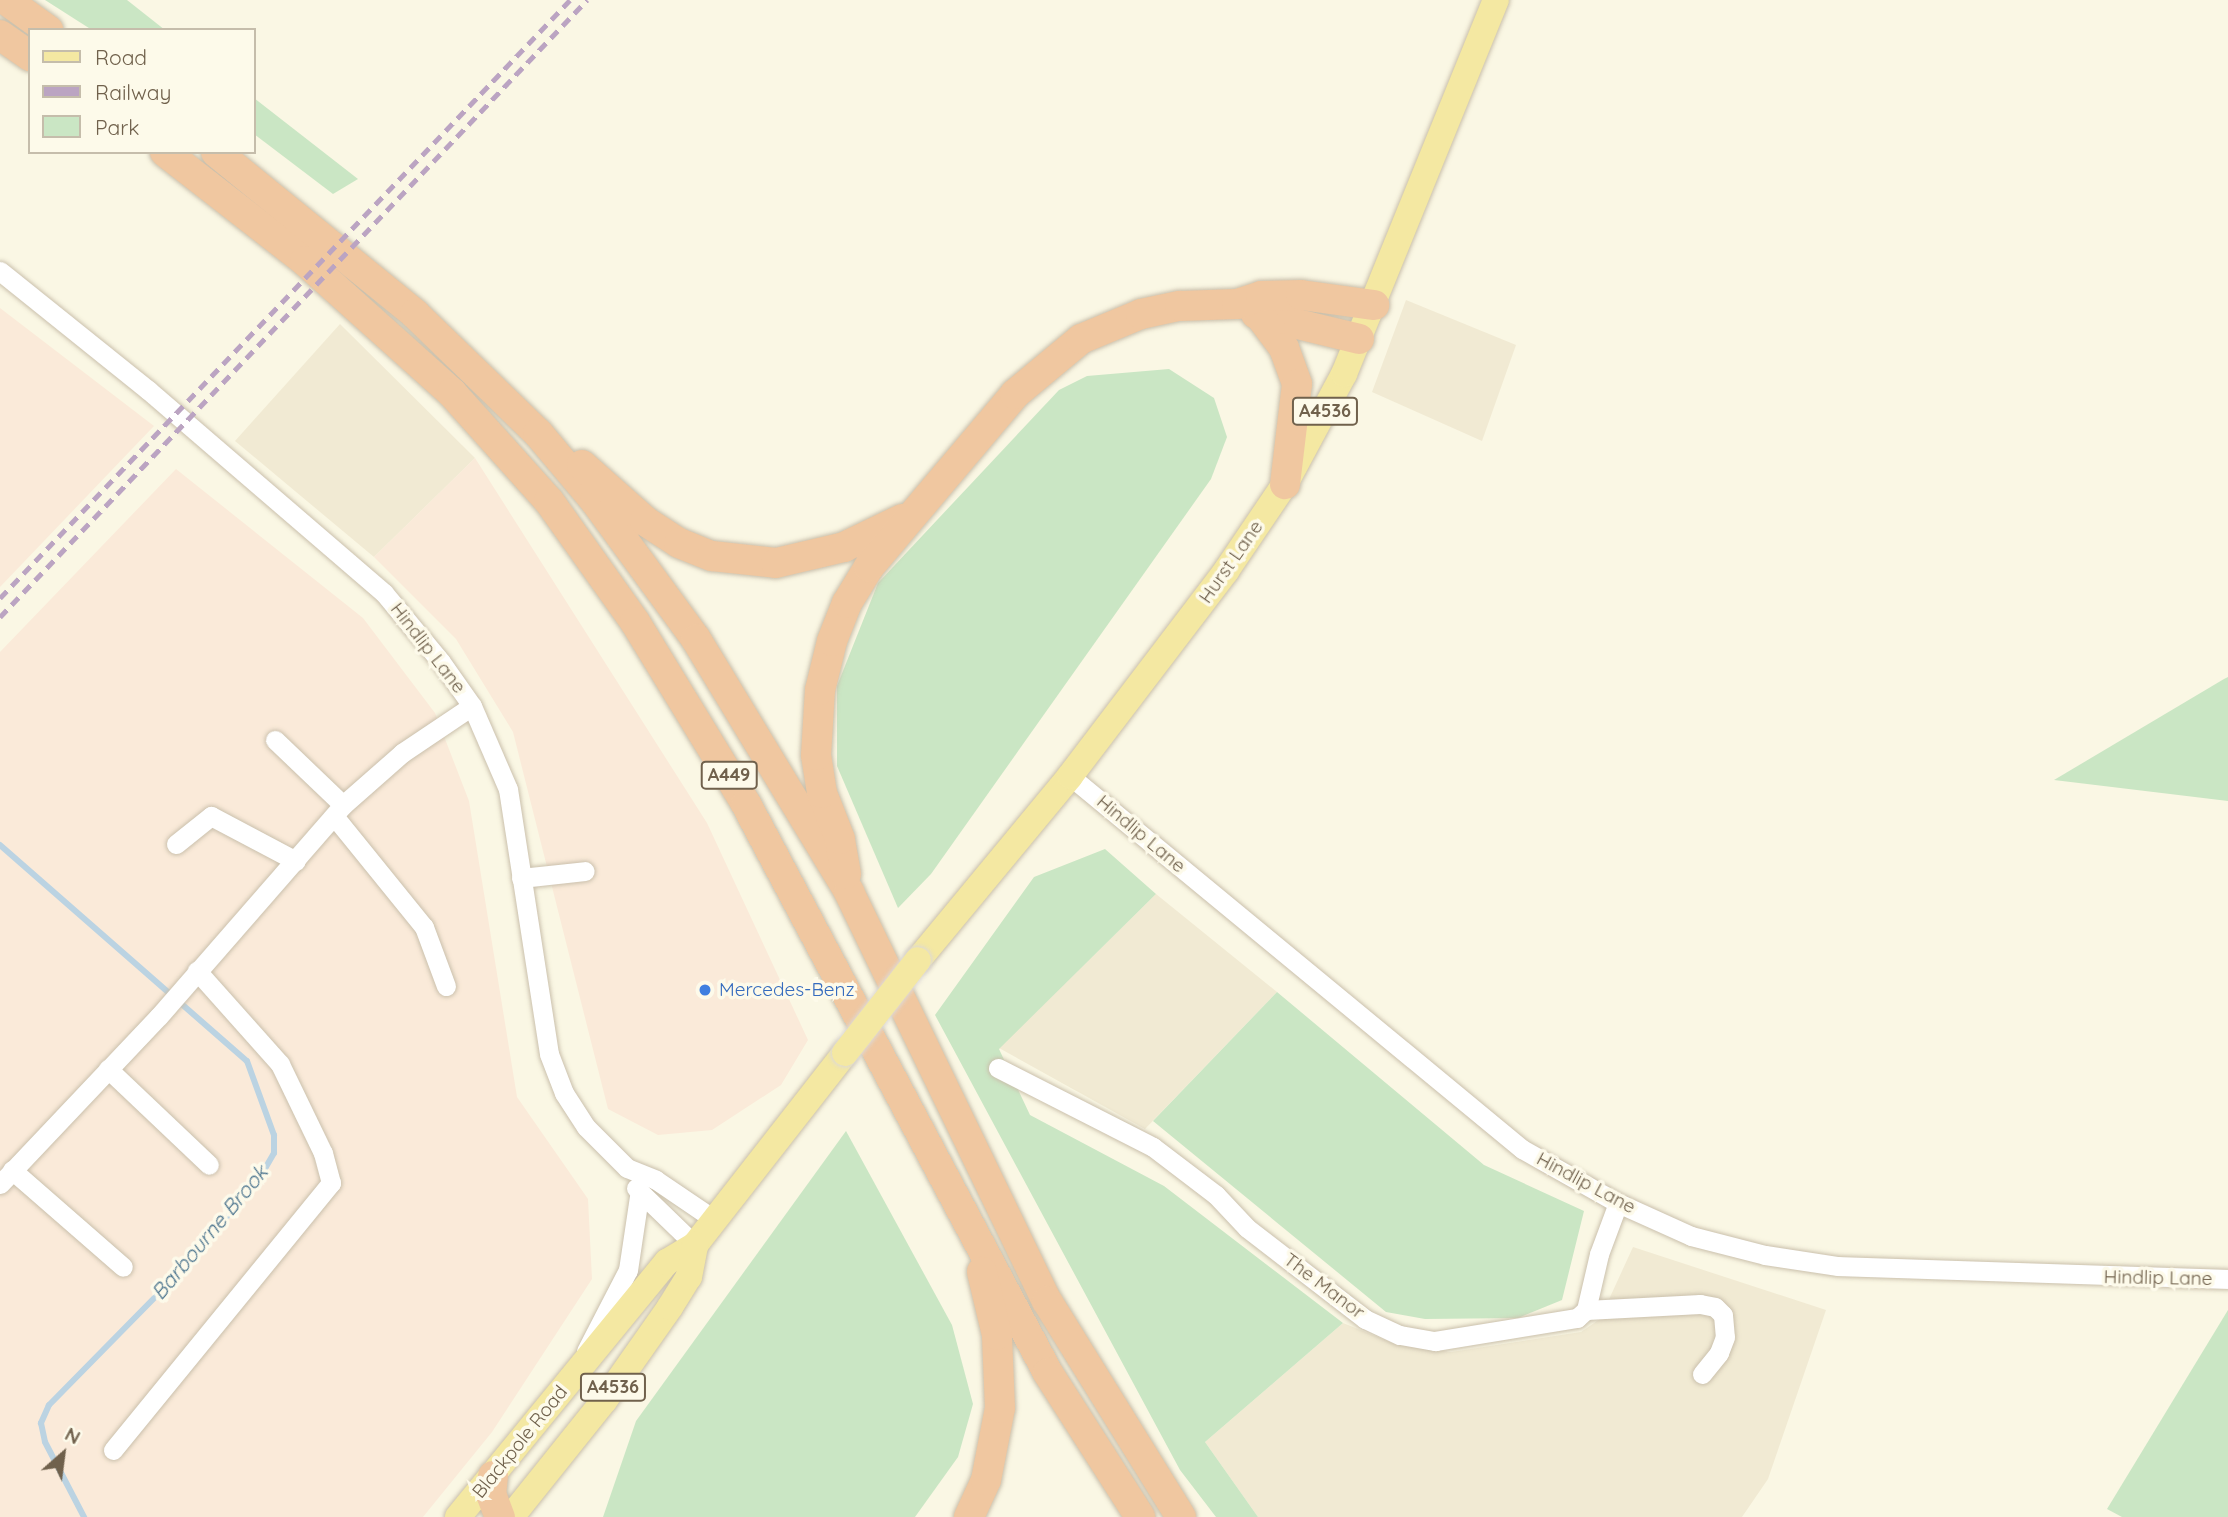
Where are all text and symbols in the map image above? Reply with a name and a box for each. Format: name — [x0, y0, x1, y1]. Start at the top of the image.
legend — [28, 28, 256, 154]
text: Road — [95, 44, 147, 70]
text: Railway — [95, 79, 171, 105]
text: Park — [95, 114, 139, 140]
road number: A4536 — [1292, 396, 1358, 426]
street label: Hurst Lane — [1194, 516, 1268, 608]
street label: Hindlip Lane — [386, 598, 470, 698]
road number: A449 — [699, 760, 759, 790]
street label: Hindlip Lane — [1092, 790, 1190, 878]
place label: Mercedes-Benz — [719, 979, 855, 1001]
marker: Mercedes-Benz — [697, 982, 713, 998]
street label: Hindlip Lane — [1533, 1147, 1639, 1219]
water label: Barbourne Brook — [145, 1160, 273, 1304]
street label: The Manor — [1279, 1248, 1369, 1324]
street label: Hindlip Lane — [2103, 1266, 2213, 1290]
road number: A4536 — [580, 1372, 646, 1402]
street label: Blackpole Road — [468, 1381, 572, 1503]
north arrow — [28, 1419, 98, 1489]
text: N — [61, 1422, 85, 1449]

